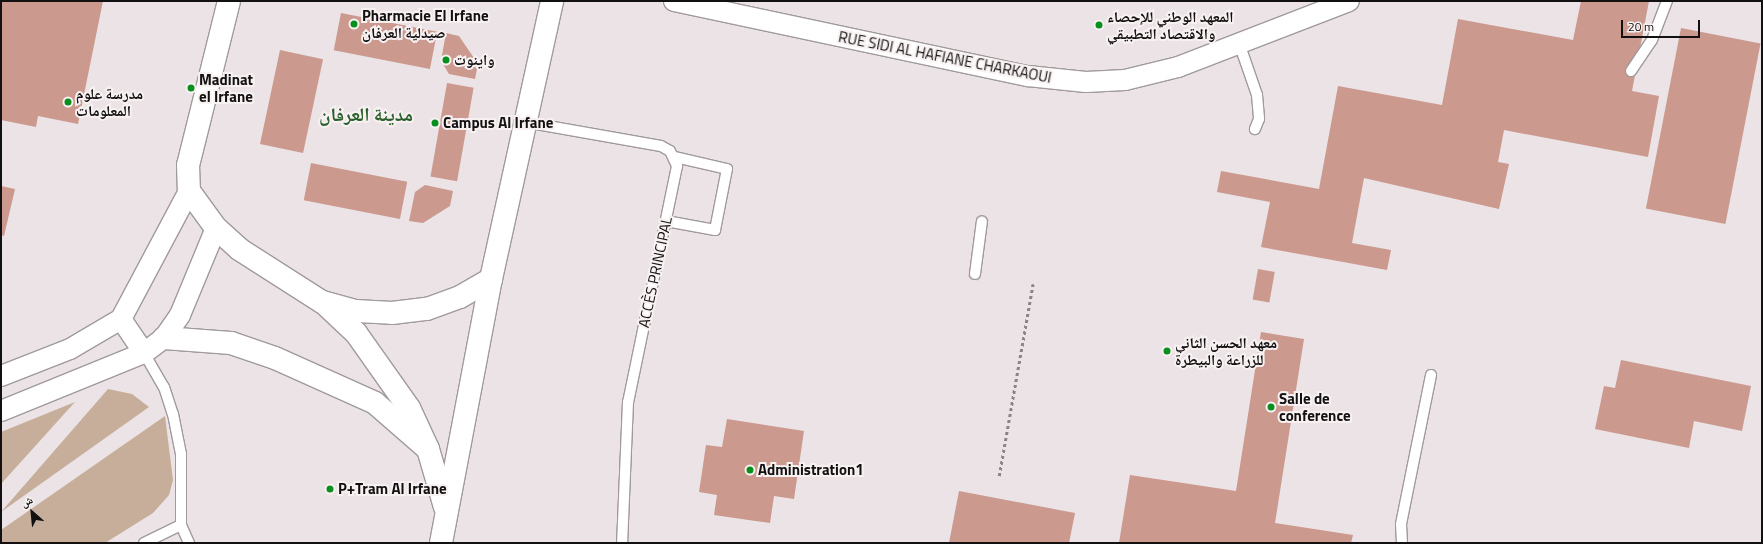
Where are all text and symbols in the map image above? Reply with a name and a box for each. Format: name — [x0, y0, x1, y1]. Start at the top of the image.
place label: Pharmacie El Irfane صيدلية العرفان — [362, 6, 489, 41]
place label: المعهد الوطني للإحصاء والاقتصاد التطبيقي — [1107, 7, 1233, 42]
scale bar — [1623, 12, 1702, 38]
text: 20 m — [1628, 17, 1654, 36]
marker: Pharmacie El Irfane صيدلية العرفان — [349, 19, 359, 29]
marker: المعهد الوطني للإحصاء والاقتصاد التطبيقي — [1094, 20, 1104, 30]
street label: RUE SIDI AL HAFIANE CHARKAOUI — [837, 27, 1053, 87]
place label: واينوت — [454, 51, 495, 69]
marker: واينوت — [441, 55, 451, 65]
place label: Madinat el Irfane — [199, 70, 253, 105]
marker: Madinat el Irfane — [186, 83, 196, 93]
place label: مدرسة علوم المعلومات — [76, 84, 143, 119]
marker: مدرسة علوم المعلومات — [63, 97, 73, 107]
district label: مدينة العرفان — [319, 103, 413, 125]
place label: Campus Al Irfane — [443, 114, 553, 132]
marker: Campus Al Irfane — [430, 118, 440, 128]
street label: ACCÈS PRINCIPAL — [634, 215, 676, 329]
place label: معهد الحسن الثاني للزراعة والبيطرة — [1175, 333, 1277, 368]
marker: معهد الحسن الثاني للزراعة والبيطرة — [1162, 346, 1172, 356]
place label: Salle de conference — [1279, 389, 1351, 424]
marker: Salle de conference — [1266, 402, 1276, 412]
place label: Administration1 — [758, 461, 864, 479]
marker: Administration1 — [745, 465, 755, 475]
place label: P+Tram Al Irfane — [338, 480, 447, 498]
marker: P+Tram Al Irfane — [325, 484, 335, 494]
north arrow — [12, 492, 52, 532]
text: ش — [18, 492, 35, 511]

